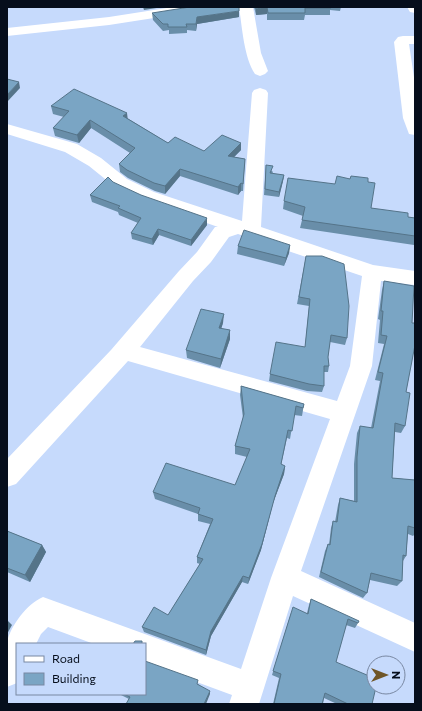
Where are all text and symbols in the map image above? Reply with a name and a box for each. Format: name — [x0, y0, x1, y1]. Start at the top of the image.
legend — [16, 643, 146, 695]
text: Road — [52, 651, 80, 665]
north arrow — [366, 655, 406, 695]
text: Building — [52, 671, 96, 685]
text: N — [390, 671, 403, 679]

